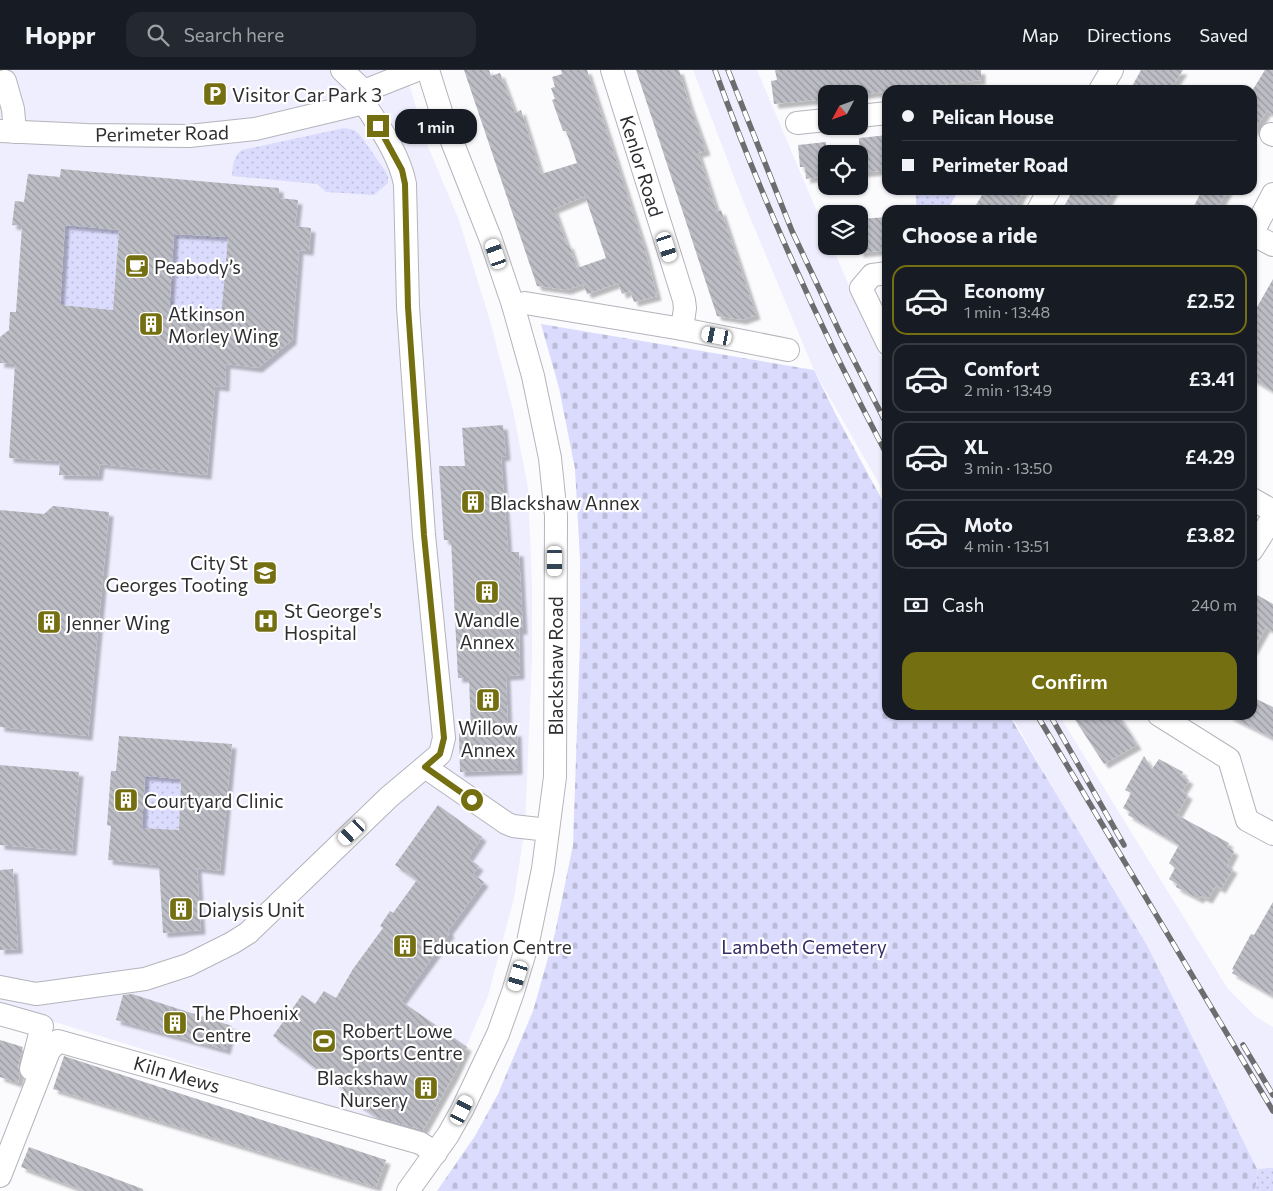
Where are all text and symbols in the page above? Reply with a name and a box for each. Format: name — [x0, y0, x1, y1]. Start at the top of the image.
search box — [126, 12, 476, 57]
text: Hoppr — [25, 20, 96, 49]
icon: search — [144, 21, 172, 49]
text: Search here — [184, 23, 284, 46]
text: Map — [1022, 24, 1059, 46]
text: Directions — [1087, 24, 1171, 46]
text: Saved — [1199, 24, 1248, 46]
parking icon: Visitor Car Park 3 — [202, 81, 228, 107]
place label: Visitor Car Park 3 — [232, 83, 382, 106]
north arrow — [818, 85, 868, 135]
map controls — [818, 85, 868, 255]
text: Pelican House — [932, 105, 1054, 128]
callout: 1 min — [396, 108, 478, 144]
street label: Kenlor Road — [616, 113, 668, 219]
route end — [367, 115, 389, 137]
text: 1 min — [417, 117, 455, 136]
street label: Perimeter Road — [95, 120, 229, 146]
button: locate — [818, 145, 868, 195]
text: Perimeter Road — [932, 153, 1068, 176]
button: layers — [818, 205, 868, 255]
text: Choose a ride — [902, 221, 1037, 248]
car — [655, 230, 678, 264]
car — [484, 237, 507, 271]
cafe icon: Peabody’s — [124, 253, 150, 279]
place label: Peabody’s — [154, 255, 241, 278]
icon: car — [904, 278, 949, 323]
text: Economy — [964, 279, 1045, 302]
text: £2.52 — [1186, 289, 1235, 312]
place label: Atkinson Morley Wing — [168, 302, 279, 347]
text: 1 min · 13:48 — [964, 302, 1050, 321]
building icon: Atkinson Morley Wing — [138, 311, 164, 337]
car — [700, 326, 733, 346]
icon: car — [904, 356, 949, 401]
text: Comfort — [964, 357, 1040, 380]
text: £3.41 — [1189, 367, 1235, 390]
text: 2 min · 13:49 — [964, 380, 1052, 399]
icon: car — [904, 434, 949, 479]
text: XL — [964, 435, 989, 458]
text: £4.29 — [1185, 445, 1235, 468]
text: 3 min · 13:50 — [964, 458, 1053, 477]
building icon: Blackshaw Annex — [460, 489, 486, 515]
place label: Blackshaw Annex — [490, 491, 640, 514]
icon: car — [904, 512, 949, 557]
text: Moto — [964, 513, 1013, 536]
text: £3.82 — [1186, 523, 1235, 546]
text: 4 min · 13:51 — [964, 536, 1050, 555]
car — [547, 546, 562, 576]
place label: City St Georges Tooting — [106, 551, 248, 596]
school or university icon: City St Georges Tooting — [252, 560, 278, 586]
building icon: Wandle Annex — [474, 579, 500, 605]
icon: cash — [902, 591, 930, 619]
text: Cash — [942, 593, 984, 616]
text: 240 m — [1191, 595, 1237, 614]
street label: Blackshaw Road — [544, 596, 567, 736]
place label: St George's Hospital — [284, 599, 382, 644]
hospital icon: St George's Hospital — [253, 608, 279, 634]
place label: Wandle Annex — [454, 608, 520, 653]
building icon: Jenner Wing — [36, 609, 62, 635]
place label: Jenner Wing — [66, 611, 170, 634]
button: Confirm — [902, 652, 1237, 710]
building icon: Willow Annex — [475, 687, 501, 713]
place label: Willow Annex — [458, 716, 518, 761]
building icon: Courtyard Clinic — [113, 787, 139, 813]
place label: Courtyard Clinic — [144, 789, 284, 812]
route start — [461, 789, 483, 811]
car — [335, 816, 368, 848]
building icon: Dialysis Unit — [168, 896, 194, 922]
place label: Dialysis Unit — [198, 898, 305, 921]
building icon: Education Centre — [392, 933, 418, 959]
place label: Education Centre — [422, 935, 572, 958]
park label: Lambeth Cemetery — [721, 935, 887, 958]
car — [506, 959, 529, 993]
place label: The Phoenix Centre — [192, 1001, 299, 1046]
building icon: The Phoenix Centre — [162, 1010, 188, 1036]
place label: Robert Lowe Sports Centre — [342, 1019, 462, 1064]
sports icon: Robert Lowe Sports Centre — [311, 1028, 337, 1054]
street label: Kiln Mews — [131, 1051, 223, 1097]
place label: Blackshaw Nursery — [317, 1066, 408, 1111]
building icon: Blackshaw Nursery — [413, 1075, 439, 1101]
car — [448, 1093, 475, 1127]

